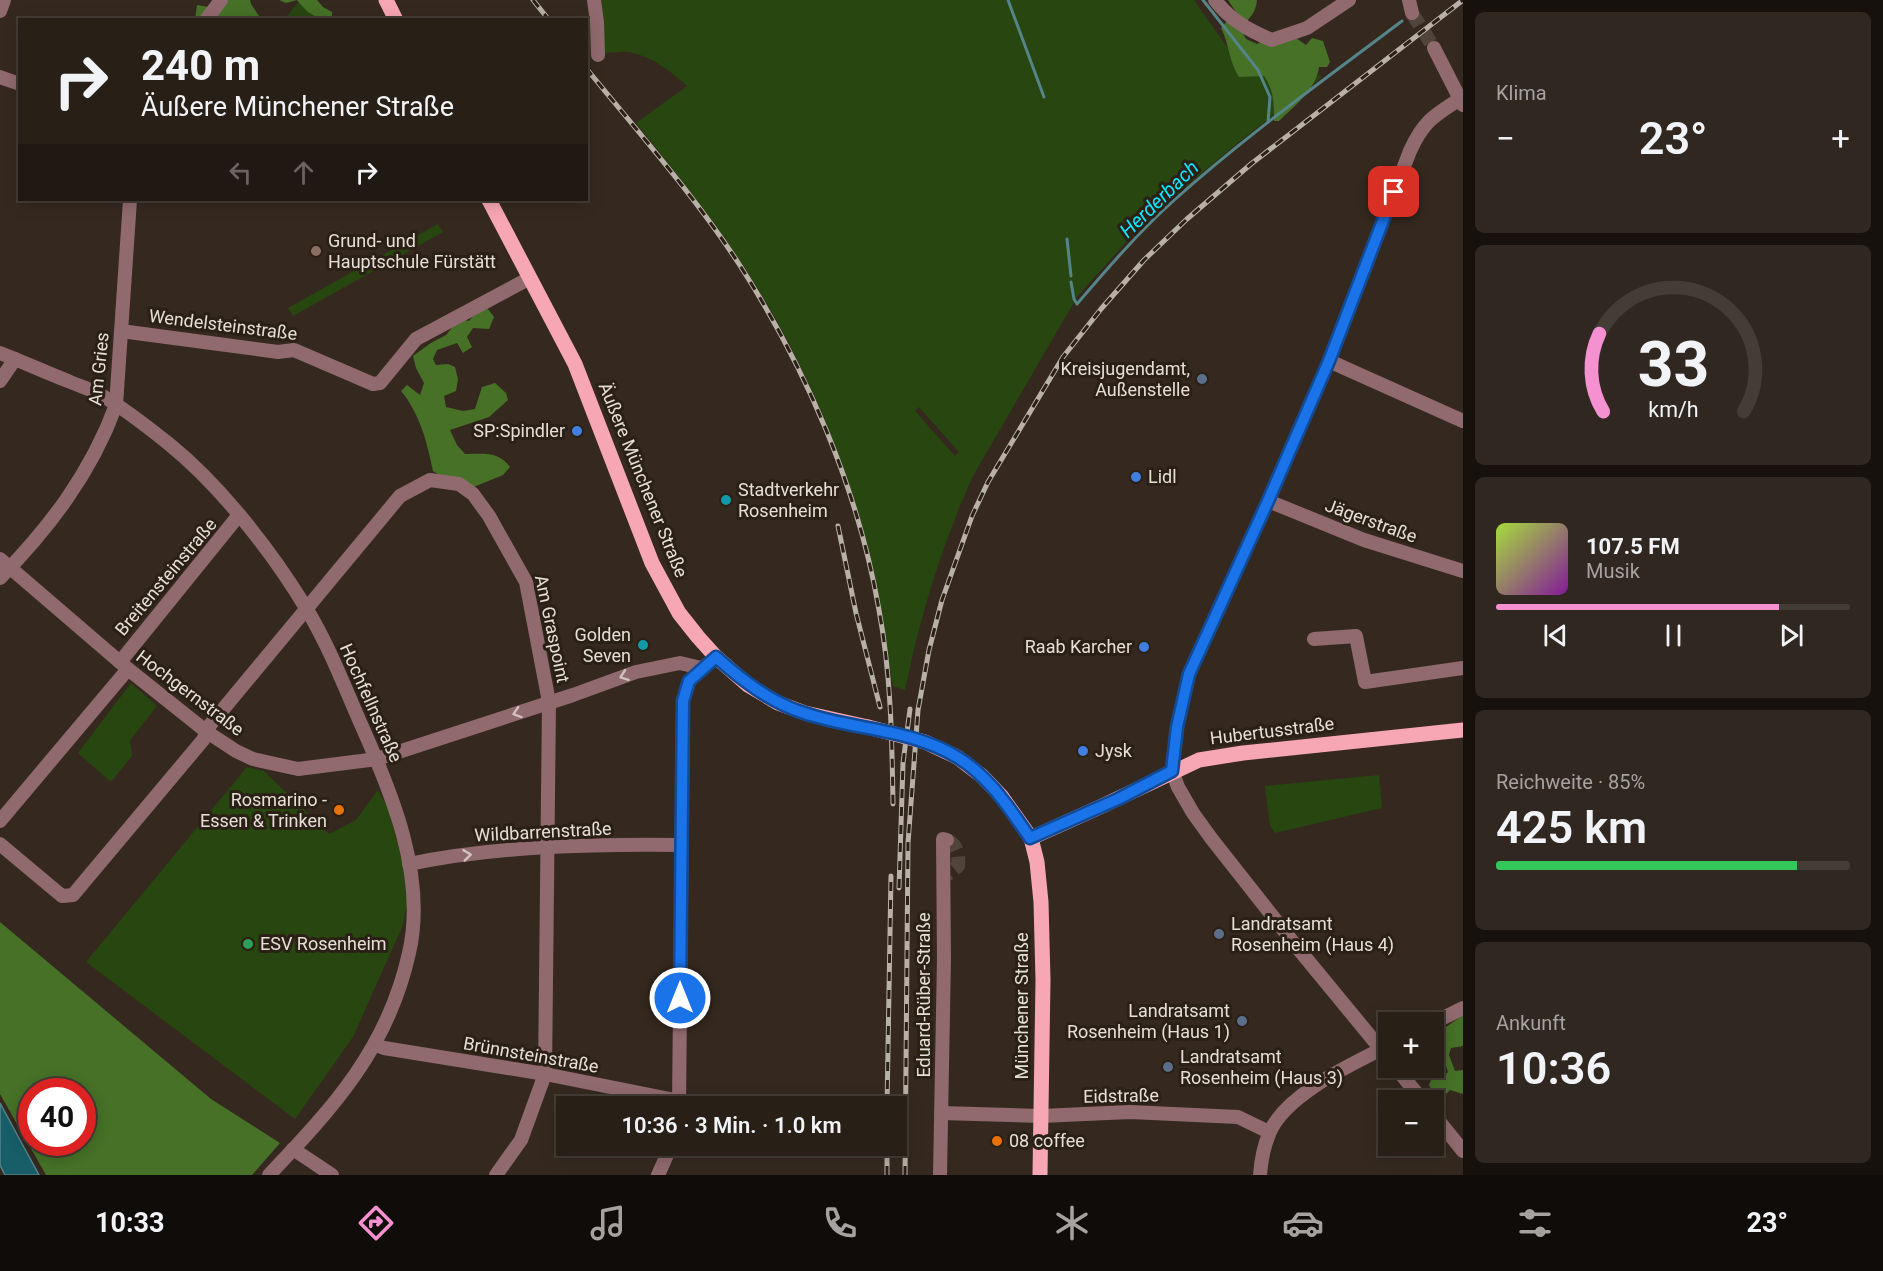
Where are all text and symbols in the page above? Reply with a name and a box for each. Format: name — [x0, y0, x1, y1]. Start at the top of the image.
text: 240 m — [141, 41, 260, 90]
icon: right — [42, 42, 120, 120]
text: Klima — [1496, 81, 1547, 105]
text: Äußere Münchener Straße — [141, 91, 454, 123]
text: 23° — [1639, 112, 1707, 165]
text: − — [1496, 119, 1515, 158]
text: + — [1831, 119, 1850, 158]
water label: Herderbach — [1114, 155, 1204, 243]
icon: left — [224, 156, 257, 189]
icon: ahead — [287, 156, 320, 189]
icon: right — [350, 156, 383, 189]
pin — [1368, 166, 1419, 217]
icon: arrive — [1377, 175, 1410, 208]
place label: Grund- und Hauptschule Fürstätt — [328, 230, 496, 272]
marker: Grund- und Hauptschule Fürstätt — [309, 244, 323, 258]
street label: Wendelsteinstraße — [148, 305, 298, 344]
text: 33 — [1637, 328, 1709, 401]
street label: Am Gries — [84, 331, 113, 407]
place label: Kreisjugendamt, Außenstelle — [1061, 358, 1190, 400]
marker: Kreisjugendamt, Außenstelle — [1195, 372, 1209, 386]
street label: Äußere Münchener Straße — [595, 379, 692, 580]
text: km/h — [1648, 397, 1698, 422]
place label: SP:Spindler — [473, 420, 565, 441]
marker: SP:Spindler — [570, 424, 584, 438]
place label: Lidl — [1148, 466, 1177, 487]
marker: Lidl — [1129, 470, 1143, 484]
place label: Stadtverkehr Rosenheim — [738, 479, 839, 521]
marker: Stadtverkehr Rosenheim — [719, 493, 733, 507]
street label: Jägerstraße — [1322, 494, 1420, 547]
street label: Breitensteinstraße — [111, 514, 221, 640]
text: 107.5 FM — [1586, 534, 1680, 559]
text: Musik — [1586, 559, 1640, 583]
street label: Am Graspoint — [531, 573, 574, 685]
icon: previous — [1539, 619, 1572, 652]
icon: pause — [1657, 619, 1690, 652]
icon: next — [1775, 619, 1808, 652]
place label: Golden Seven — [574, 624, 631, 666]
place label: Raab Karcher — [1025, 636, 1132, 657]
marker: Golden Seven — [636, 638, 650, 652]
street label: Hochfellnstraße — [336, 640, 407, 765]
marker: Raab Karcher — [1137, 640, 1151, 654]
street label: Hochgernstraße — [132, 645, 248, 740]
one-way arrow — [619, 669, 630, 682]
one-way arrow — [512, 706, 523, 718]
street label: Hubertusstraße — [1209, 712, 1335, 749]
place label: Jysk — [1095, 740, 1133, 761]
marker: Jysk — [1076, 744, 1090, 758]
text: Reichweite · 85% — [1496, 770, 1645, 794]
place label: Rosmarino - Essen & Trinken — [200, 789, 327, 831]
text: 425 km — [1496, 801, 1647, 854]
marker: Rosmarino - Essen & Trinken — [332, 803, 346, 817]
street label: Wildbarrenstraße — [474, 817, 612, 846]
one-way arrow — [462, 849, 471, 862]
street label: Eduard-Rüber-Straße — [913, 912, 934, 1078]
place label: Landratsamt Rosenheim (Haus 4) — [1231, 913, 1394, 956]
marker: Landratsamt Rosenheim (Haus 4) — [1212, 927, 1226, 941]
place label: ESV Rosenheim — [260, 933, 387, 954]
street label: Münchener Straße — [1011, 933, 1032, 1079]
marker: ESV Rosenheim — [241, 937, 255, 951]
position arrow — [648, 966, 712, 1030]
place label: Landratsamt Rosenheim (Haus 1) — [1067, 1000, 1230, 1043]
text: Ankunft — [1496, 1011, 1566, 1035]
map controls — [1378, 1012, 1444, 1156]
button: + — [1378, 1012, 1444, 1078]
marker: Landratsamt Rosenheim (Haus 1) — [1235, 1014, 1249, 1028]
street label: Brünnsteinstraße — [462, 1032, 600, 1077]
text: 10:36 — [1496, 1042, 1611, 1095]
place label: Landratsamt Rosenheim (Haus 3) — [1180, 1046, 1343, 1089]
marker: Landratsamt Rosenheim (Haus 3) — [1161, 1060, 1175, 1074]
speed limit sign: 40 — [18, 1078, 96, 1156]
street label: Eidstraße — [1083, 1084, 1159, 1107]
button: − — [1378, 1090, 1444, 1156]
text: 10:36 · 3 Min. · 1.0 km — [621, 1113, 842, 1138]
place label: 08 coffee — [1009, 1130, 1085, 1151]
marker: 08 coffee — [990, 1134, 1004, 1148]
icon: directions — [355, 1202, 397, 1244]
icon: music — [587, 1202, 629, 1244]
icon: phone — [819, 1202, 861, 1244]
icon: climate — [1051, 1202, 1093, 1244]
icon: car — [1282, 1202, 1324, 1244]
icon: filters — [1514, 1202, 1556, 1244]
text: 10:33 — [95, 1207, 165, 1239]
text: 23° — [1746, 1207, 1788, 1239]

